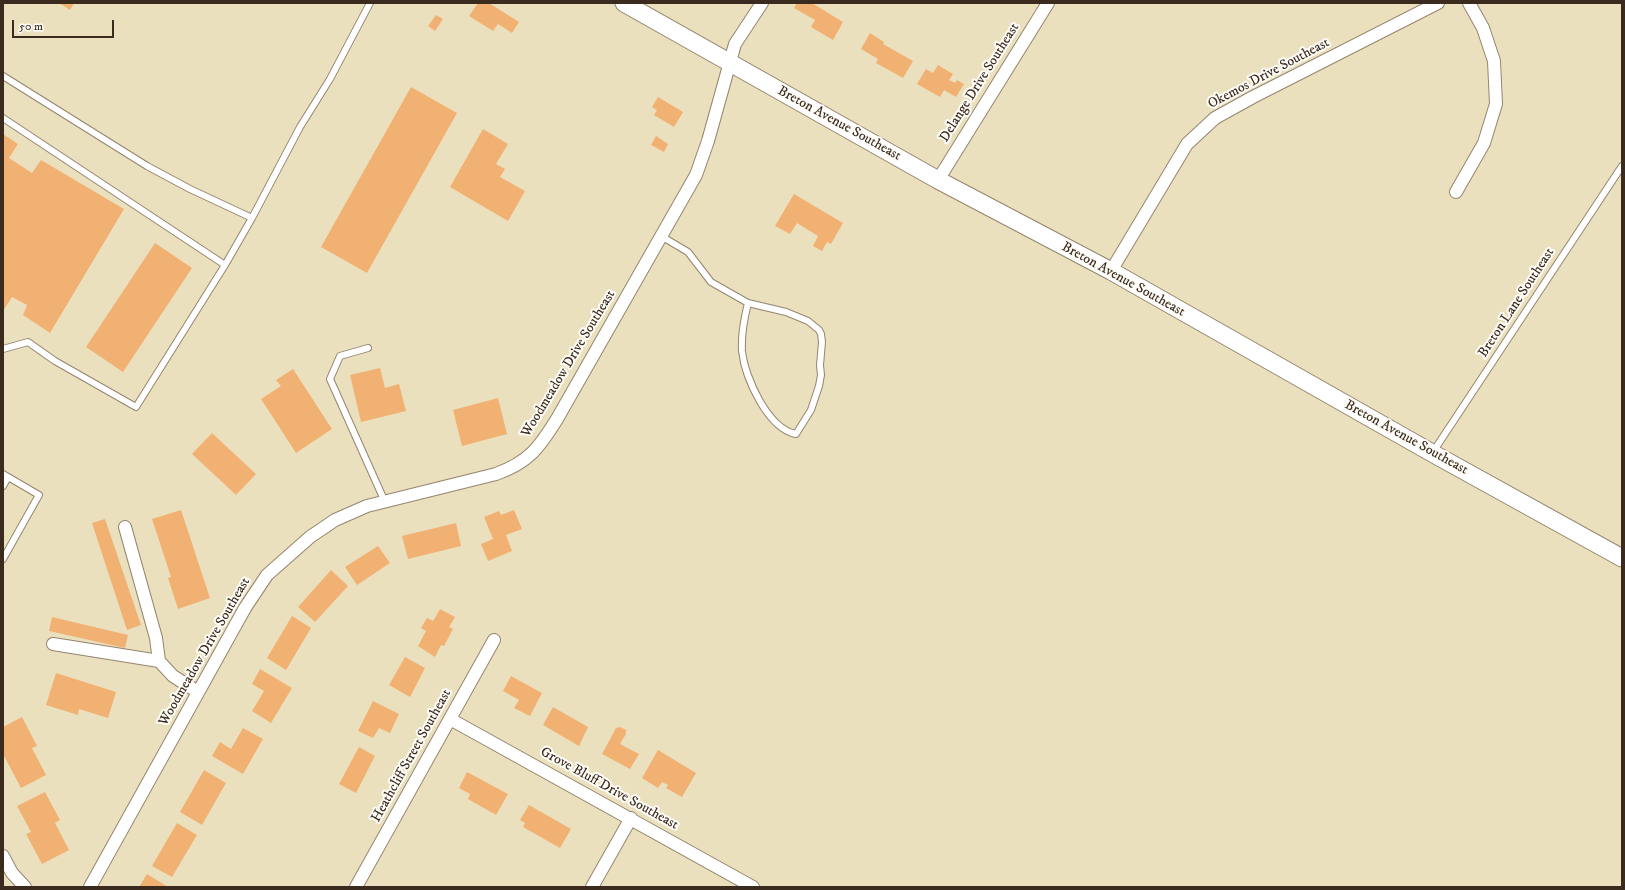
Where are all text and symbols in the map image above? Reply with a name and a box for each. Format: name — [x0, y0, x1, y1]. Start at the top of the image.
scale bar — [14, 12, 116, 38]
text: 50 m — [19, 19, 43, 34]
street label: Delange Drive Southeast — [937, 20, 1023, 146]
street label: Okemos Drive Southeast — [1205, 35, 1333, 113]
street label: Breton Avenue Southeast — [774, 83, 904, 165]
street label: Breton Avenue Southeast — [1058, 239, 1188, 321]
street label: Breton Lane Southeast — [1475, 245, 1559, 361]
street label: Woodmeadow Drive Southeast — [518, 287, 620, 441]
street label: Breton Avenue Southeast — [1341, 397, 1471, 479]
street label: Woodmeadow Drive Southeast — [156, 575, 254, 729]
street label: Heathcliff Street Southeast — [368, 687, 456, 825]
street label: Grove Bluff Drive Southeast — [537, 744, 681, 834]

